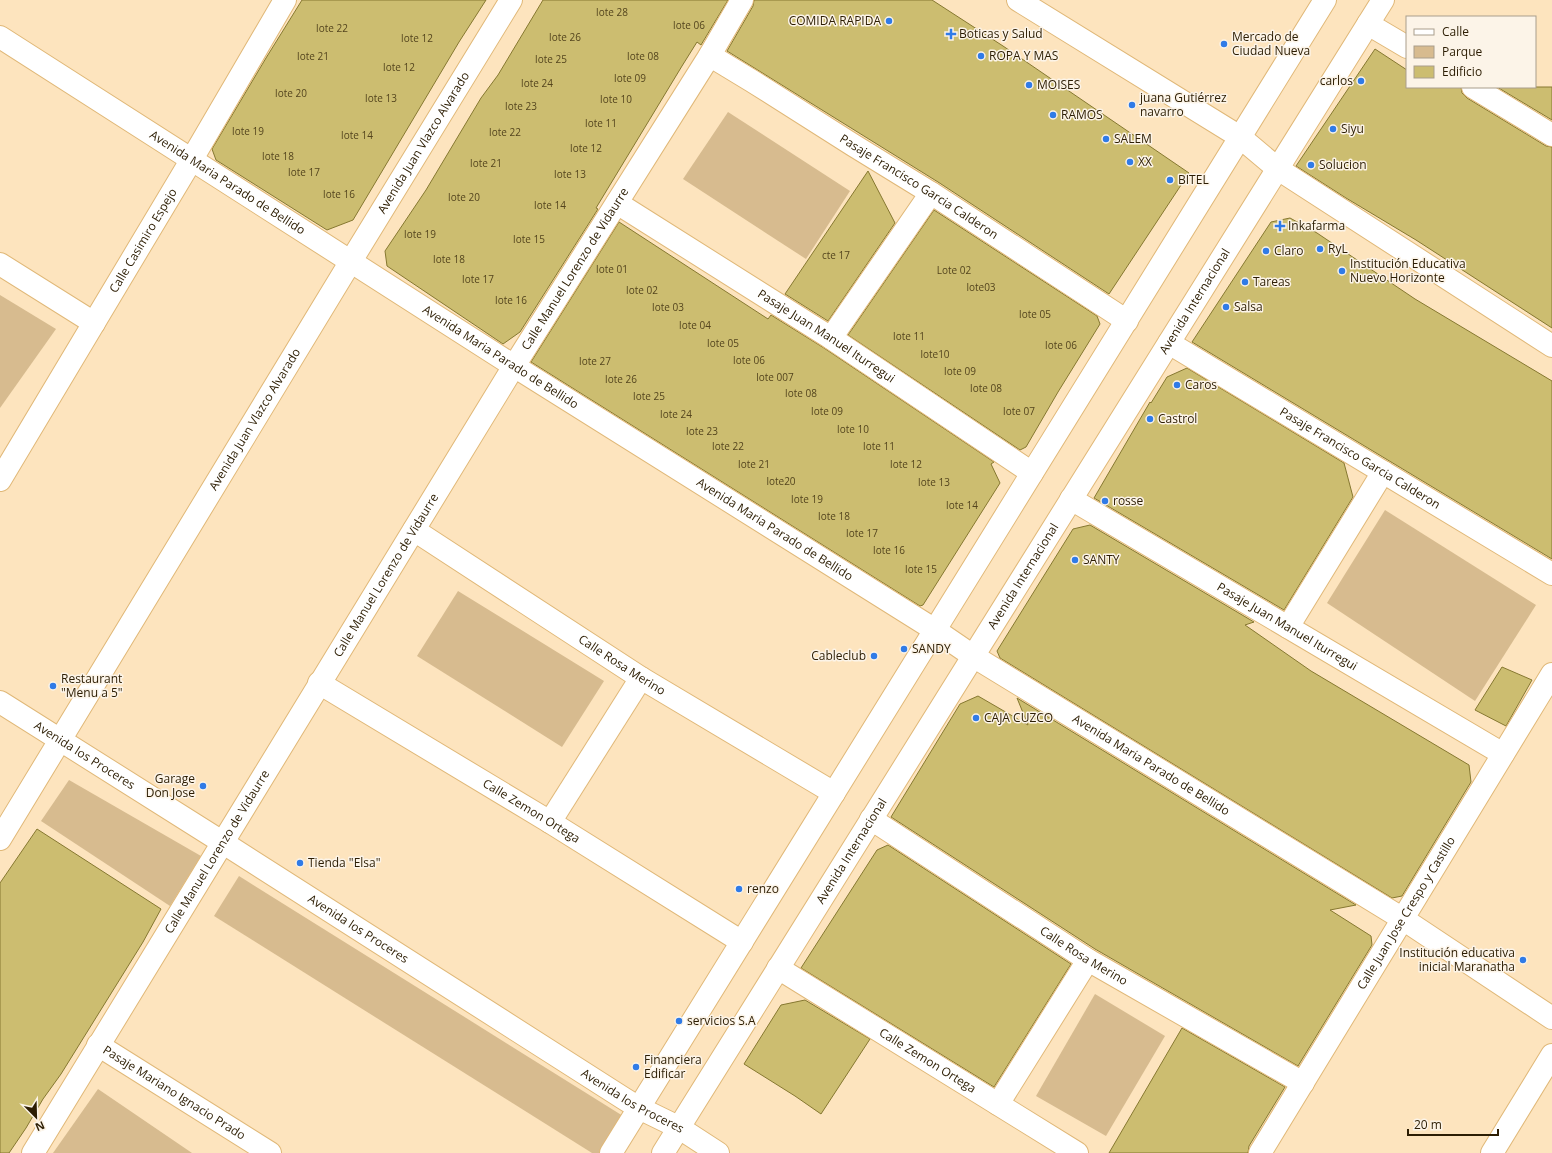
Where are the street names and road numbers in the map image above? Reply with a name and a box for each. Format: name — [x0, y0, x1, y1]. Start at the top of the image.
street label: Avenida Juan Vlazco Alvarado — [373, 68, 473, 217]
street label: Avenida Maria Parado de Bellido — [147, 126, 309, 238]
street label: Pasaje Francisco Garcia Calderon — [837, 130, 1002, 243]
street label: Calle Manuel Lorenzo de Vidaurre — [517, 184, 632, 353]
street label: Calle Casimiro Espejo — [105, 185, 181, 296]
street label: Avenida Internacional — [1155, 245, 1234, 357]
street label: Pasaje Juan Manuel Iturregui — [755, 285, 898, 387]
street label: Avenida Maria Parado de Bellido — [419, 301, 582, 412]
street label: Avenida Juan Vlazco Alvarado — [205, 345, 304, 493]
street label: Pasaje Francisco Garcia Calderon — [1277, 403, 1444, 513]
street label: Avenida Maria Parado de Bellido — [694, 474, 856, 585]
street label: Calle Manuel Lorenzo de Vidaurre — [329, 490, 442, 660]
street label: Avenida Internacional — [983, 520, 1062, 632]
street label: Pasaje Juan Manuel Iturregui — [1214, 578, 1361, 674]
street label: Calle Rosa Merino — [575, 630, 669, 699]
street label: Avenida Maria Parado de Bellido — [1069, 710, 1233, 819]
street label: Avenida los Proceres — [31, 717, 139, 793]
street label: Calle Manuel Lorenzo de Vidaurre — [160, 766, 273, 937]
street label: Calle Zemon Ortega — [480, 775, 584, 847]
street label: Avenida Internacional — [812, 795, 891, 907]
street label: Calle Juan Jose Crespo y Castillo — [1353, 833, 1459, 992]
street label: Avenida los Proceres — [305, 890, 412, 967]
street label: Calle Rosa Merino — [1037, 922, 1131, 989]
street label: Calle Zemon Ortega — [876, 1024, 980, 1097]
street label: Pasaje Mariano Ignacio Prado — [100, 1041, 249, 1144]
street label: Avenida los Proceres — [578, 1064, 688, 1137]

